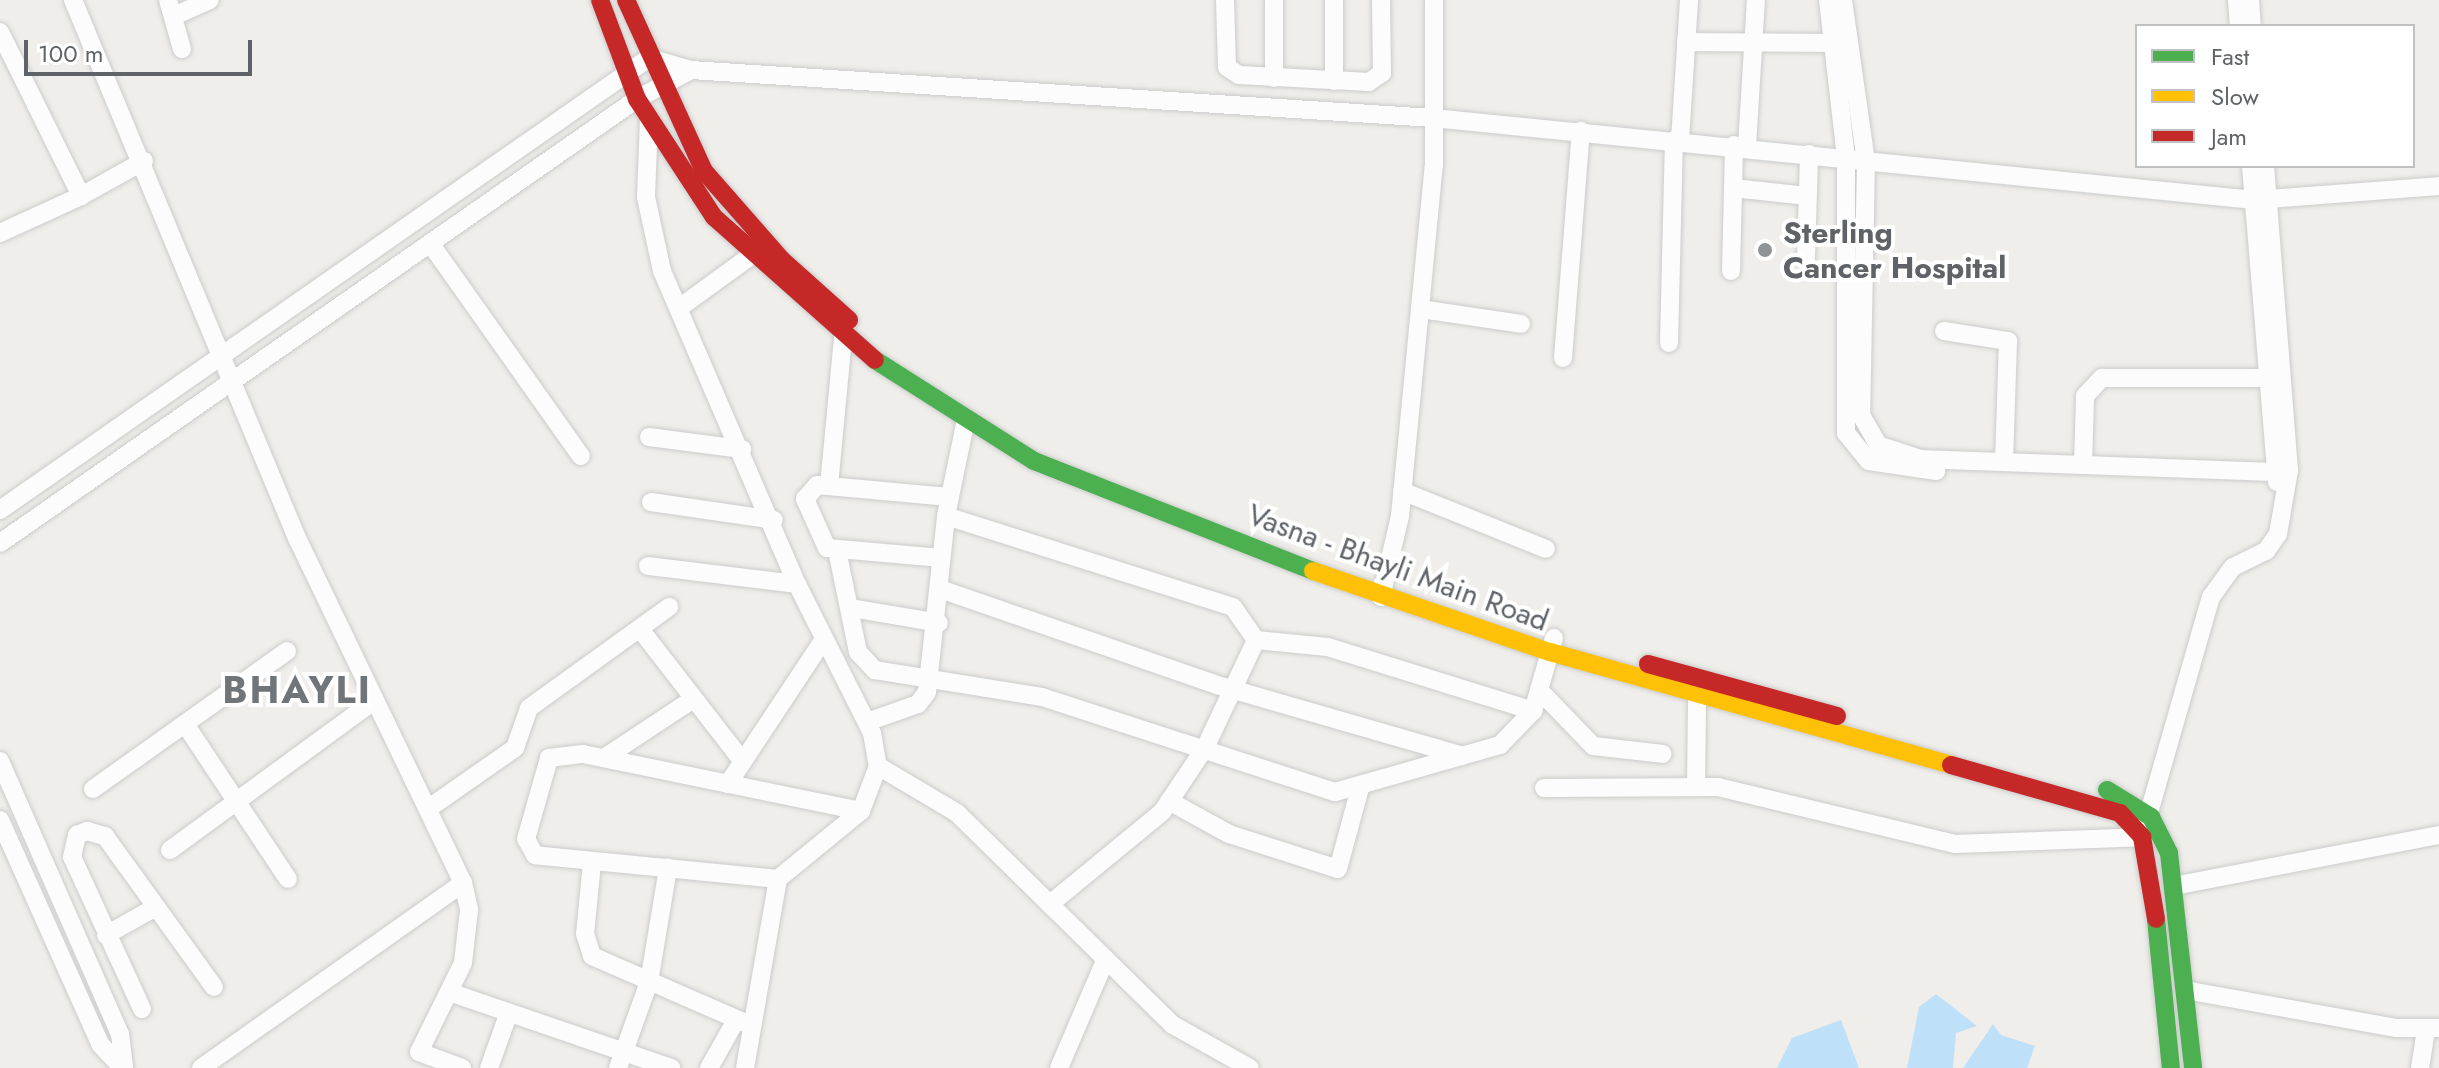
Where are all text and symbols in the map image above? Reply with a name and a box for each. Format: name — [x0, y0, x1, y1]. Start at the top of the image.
scale bar — [28, 24, 256, 74]
legend — [2135, 24, 2415, 168]
text: 100 m — [38, 36, 104, 71]
text: Fast — [2211, 39, 2249, 74]
text: Slow — [2211, 79, 2259, 114]
text: Jam — [2211, 119, 2247, 154]
place label: Sterling Cancer Hospital — [1783, 215, 2006, 286]
marker: Sterling Cancer Hospital — [1754, 239, 1776, 261]
street label: Vasna - Bhayli Main Road — [1243, 497, 1553, 639]
district label: BHAYLI — [222, 667, 372, 713]

